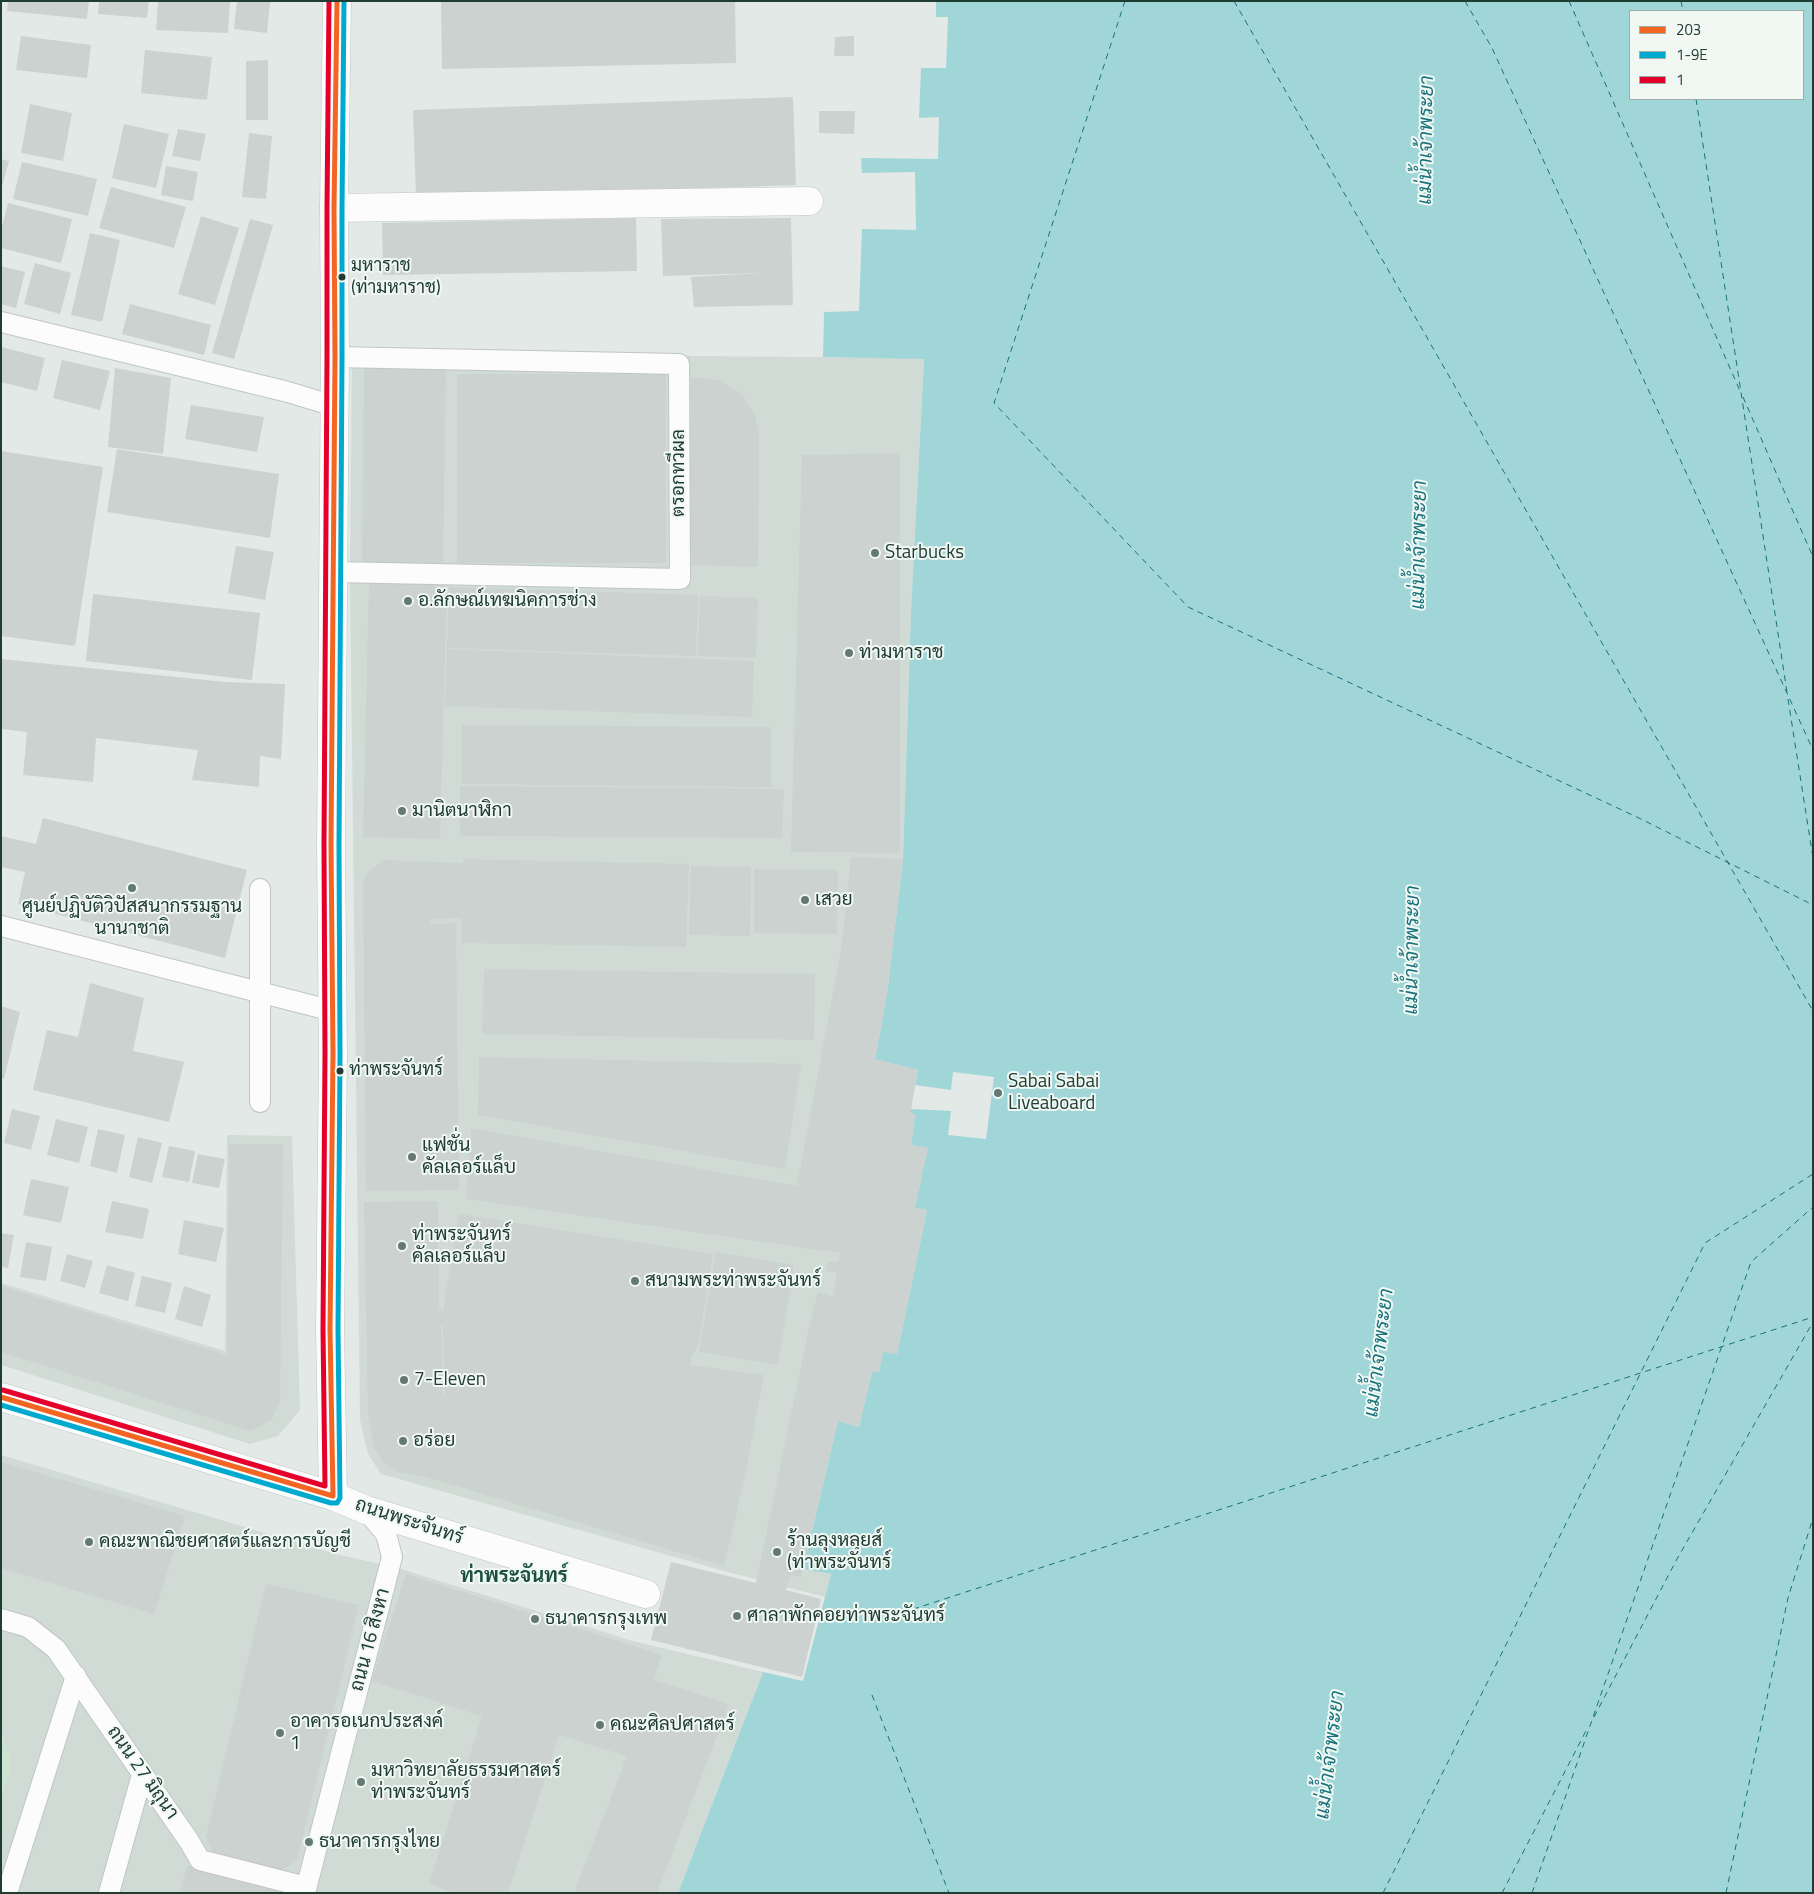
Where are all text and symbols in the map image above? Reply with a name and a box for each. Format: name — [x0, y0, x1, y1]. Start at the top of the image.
legend — [1629, 10, 1804, 100]
text: 203 — [1676, 18, 1701, 41]
text: 1-9E — [1676, 43, 1708, 66]
text: 1 — [1676, 68, 1684, 91]
water label: แม่น้ำเจ้าพระยา — [1414, 75, 1440, 205]
place label: มหาราช (ท่ามหาราช) — [351, 256, 441, 298]
marker: มหาราช (ท่ามหาราช) — [337, 272, 347, 282]
street label: ตรอกทวีผล — [668, 429, 690, 517]
water label: แม่น้ำเจ้าพระยา — [1407, 480, 1433, 610]
place label: Starbucks — [885, 542, 964, 564]
marker: Starbucks — [869, 547, 881, 559]
place label: อ.ลักษณ์เทฆนิคการช่าง — [418, 590, 597, 612]
marker: อ.ลักษณ์เทฆนิคการช่าง — [402, 595, 414, 607]
place label: ท่ามหาราช — [859, 642, 944, 664]
marker: ท่ามหาราช — [843, 647, 855, 659]
place label: มานิตนาฬิกา — [412, 800, 512, 822]
marker: มานิตนาฬิกา — [396, 805, 408, 817]
marker: ศูนย์ปฏิบัติวิปัสสนากรรมฐาน นานาชาติ — [126, 882, 138, 894]
water label: แม่น้ำเจ้าพระยา — [1400, 885, 1426, 1015]
place label: เสวย — [815, 889, 853, 911]
marker: เสวย — [799, 894, 811, 906]
place label: ศูนย์ปฏิบัติวิปัสสนากรรมฐาน นานาชาติ — [22, 896, 242, 940]
place label: ท่าพระจันทร์ — [349, 1060, 443, 1082]
marker: ท่าพระจันทร์ — [335, 1066, 345, 1076]
place label: Sabai Sabai Liveaboard — [1008, 1071, 1099, 1115]
marker: Sabai Sabai Liveaboard — [992, 1087, 1004, 1099]
place label: แฟชั่น คัลเลอร์แล็บ — [422, 1135, 516, 1179]
marker: แฟชั่น คัลเลอร์แล็บ — [406, 1151, 418, 1163]
place label: ท่าพระจันทร์ คัลเลอร์แล็บ — [412, 1224, 511, 1268]
marker: ท่าพระจันทร์ คัลเลอร์แล็บ — [396, 1240, 408, 1252]
place label: สนามพระท่าพระจันทร์ — [645, 1270, 821, 1292]
marker: สนามพระท่าพระจันทร์ — [629, 1275, 641, 1287]
water label: แม่น้ำเจ้าพระยา — [1360, 1287, 1400, 1419]
place label: 7-Eleven — [414, 1369, 486, 1391]
marker: 7-Eleven — [398, 1374, 410, 1386]
place label: อร่อย — [413, 1430, 455, 1452]
marker: อร่อย — [397, 1435, 409, 1447]
street label: ถนนพระจันทร์ — [352, 1494, 466, 1550]
place label: ร้านลุงหลุยส์ (ท่าพระจันทร์ — [787, 1530, 891, 1574]
place label: คณะพาณิชยศาสตร์และการบัญชี — [99, 1531, 351, 1553]
marker: คณะพาณิชยศาสตร์และการบัญชี — [83, 1536, 95, 1548]
marker: ร้านลุงหลุยส์ (ท่าพระจันทร์ — [771, 1546, 783, 1558]
district label: ท่าพระจันทร์ — [460, 1565, 568, 1589]
street label: ถนน 16 สิงหา — [346, 1586, 396, 1694]
place label: ศาลาพักคอยท่าพระจันทร์ — [747, 1605, 945, 1627]
place label: ธนาคารกรุงเทพ — [545, 1608, 667, 1630]
marker: ศาลาพักคอยท่าพระจันทร์ — [731, 1610, 743, 1622]
marker: ธนาคารกรุงเทพ — [529, 1613, 541, 1625]
water label: แม่น้ำเจ้าพระยา — [1311, 1689, 1351, 1821]
place label: อาคารอเนกประสงค์ 1 — [290, 1711, 443, 1755]
place label: คณะศิลปศาสตร์ — [610, 1714, 735, 1736]
marker: คณะศิลปศาสตร์ — [594, 1719, 606, 1731]
street label: ถนน 27 มิถุนา — [101, 1722, 183, 1824]
marker: อาคารอเนกประสงค์ 1 — [274, 1727, 286, 1739]
place label: มหาวิทยาลัยธรรมศาสตร์ ท่าพระจันทร์ — [371, 1760, 561, 1804]
marker: มหาวิทยาลัยธรรมศาสตร์ ท่าพระจันทร์ — [355, 1776, 367, 1788]
place label: ธนาคารกรุงไทย — [319, 1831, 440, 1853]
marker: ธนาคารกรุงไทย — [303, 1836, 315, 1848]

